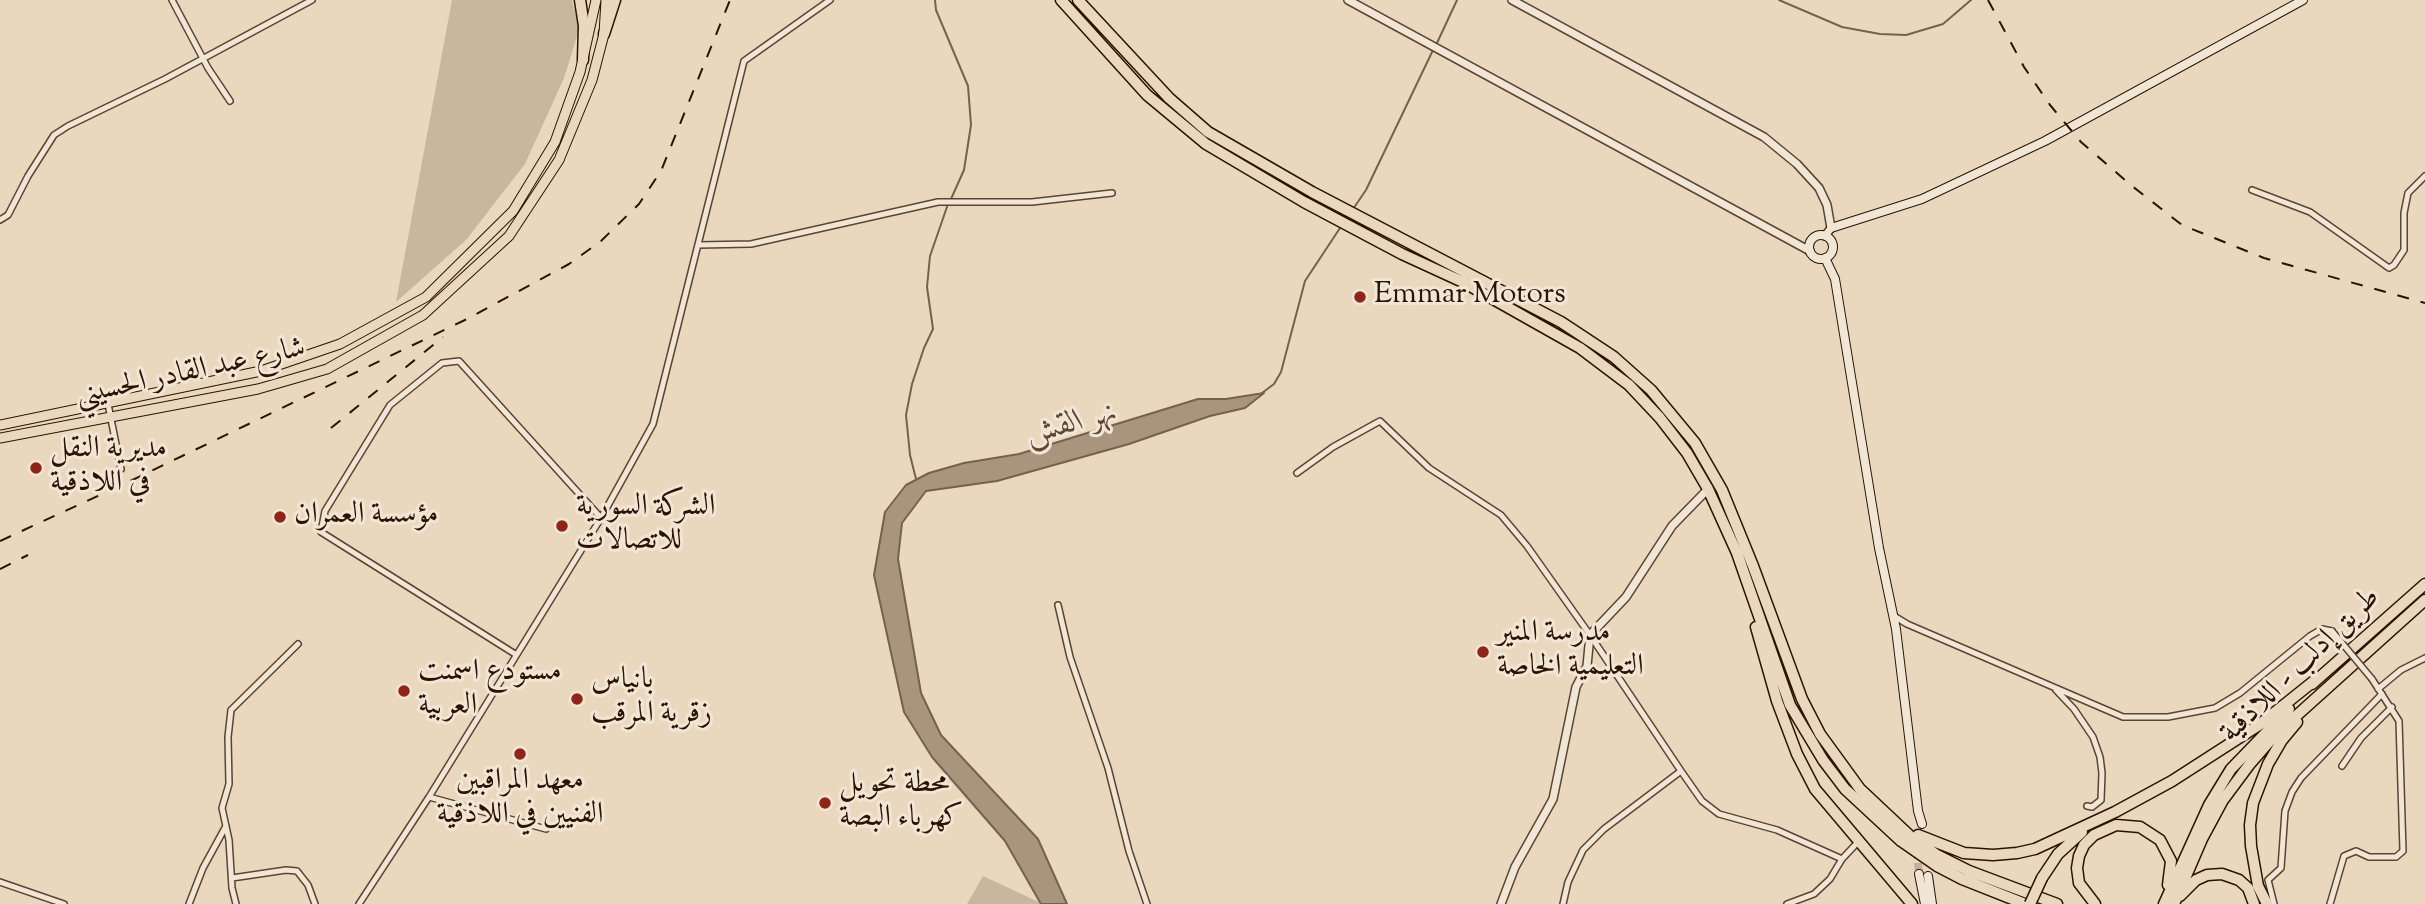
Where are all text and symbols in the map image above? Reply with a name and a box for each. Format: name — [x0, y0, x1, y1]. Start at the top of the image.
place label: Emmar Motors — [1374, 279, 1566, 315]
marker: Emmar Motors — [1352, 289, 1368, 305]
street label: شارع عبد القادر الحسيني — [73, 332, 309, 416]
water label: نهر القش — [1022, 395, 1122, 457]
place label: مديرية النقل في اللاذقية — [50, 433, 167, 504]
marker: مديرية النقل في اللاذقية — [28, 460, 44, 476]
place label: الشركة السورية للاتصالات — [576, 491, 715, 562]
place label: مؤسسة العمران — [294, 499, 438, 535]
marker: مؤسسة العمران — [272, 509, 288, 525]
marker: الشركة السورية للاتصالات — [554, 518, 570, 534]
street label: طريق إدلب - اللاذقية — [2215, 582, 2389, 752]
place label: مدرسة المنير التعليمية الخاصة — [1497, 617, 1644, 688]
marker: مدرسة المنير التعليمية الخاصة — [1475, 644, 1491, 660]
place label: مستودع اسمنت العربية — [418, 656, 562, 726]
place label: بانياس زقرية المرقب — [591, 664, 712, 734]
marker: مستودع اسمنت العربية — [396, 683, 412, 699]
marker: بانياس زقرية المرقب — [569, 691, 585, 707]
marker: معهد المراقبين الفنيين في اللاذقية — [512, 746, 528, 762]
place label: معهد المراقبين الفنيين في اللاذقية — [436, 765, 604, 836]
place label: محطة تحويل كهرباء البصة — [839, 768, 963, 838]
marker: محطة تحويل كهرباء البصة — [817, 795, 833, 811]

